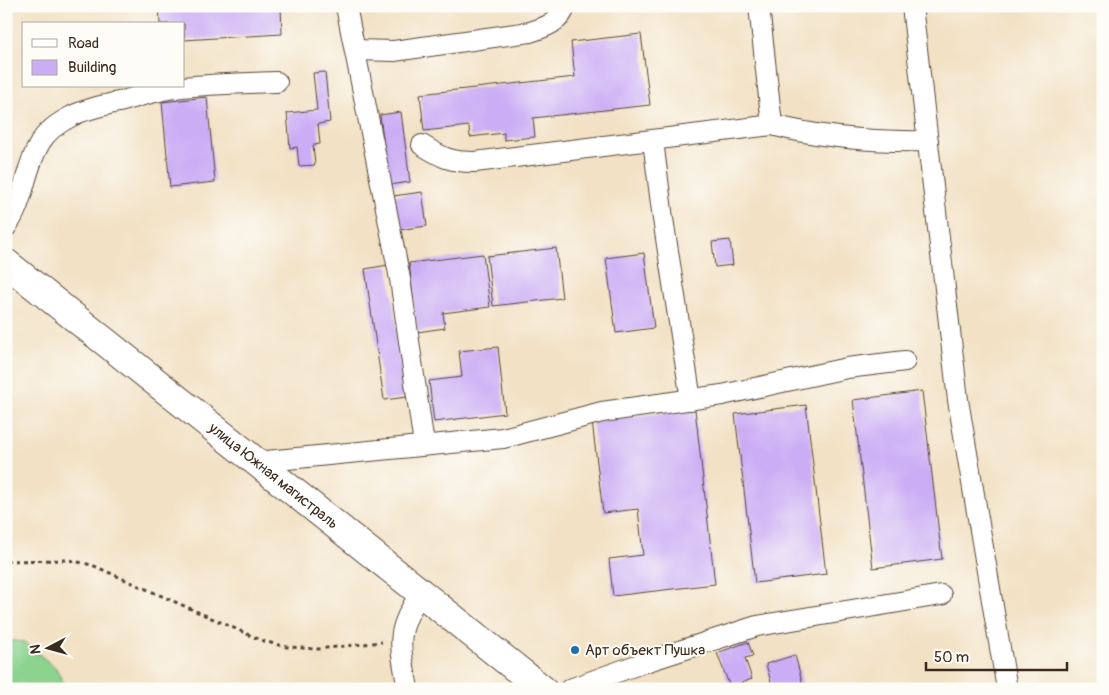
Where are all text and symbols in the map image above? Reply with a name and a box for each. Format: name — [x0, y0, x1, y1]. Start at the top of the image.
legend — [22, 22, 185, 88]
text: Road — [68, 34, 99, 53]
text: Building — [68, 58, 116, 77]
street label: улица Южная магистраль — [204, 418, 342, 534]
north arrow — [22, 622, 72, 672]
scale bar — [926, 640, 1068, 672]
place label: Арт объект Пушка — [585, 641, 705, 660]
text: N — [27, 644, 45, 655]
marker: Арт объект Пушка — [569, 644, 581, 656]
text: 50 m — [934, 648, 969, 667]

